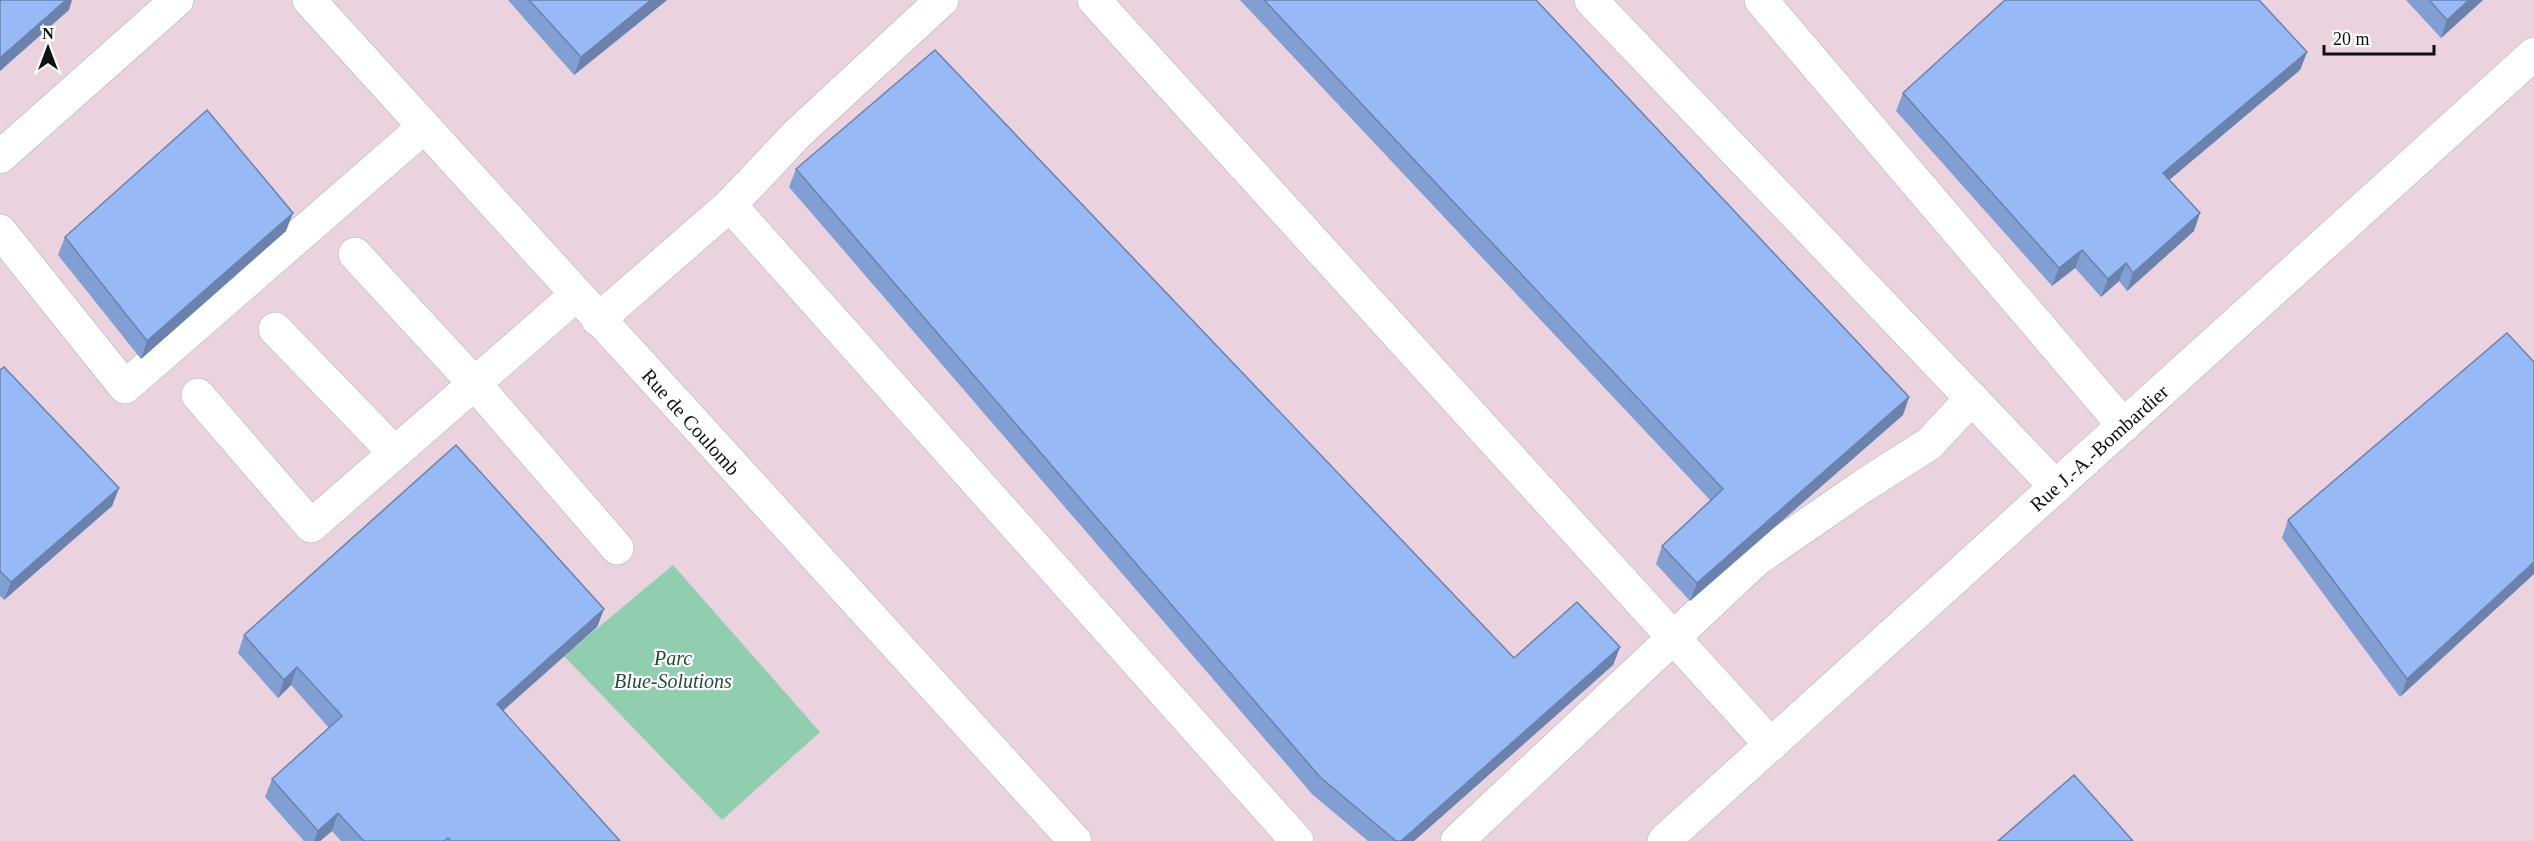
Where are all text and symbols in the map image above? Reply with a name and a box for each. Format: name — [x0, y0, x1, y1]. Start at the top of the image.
north arrow — [18, 18, 78, 78]
scale bar — [2324, 18, 2434, 56]
text: N — [42, 25, 54, 42]
text: 20 m — [2333, 29, 2370, 49]
street label: Rue de Coulomb — [637, 364, 745, 480]
street label: Rue J.-A.-Bombardier — [2025, 380, 2173, 516]
park label: Parc Blue-Solutions — [614, 647, 732, 692]

